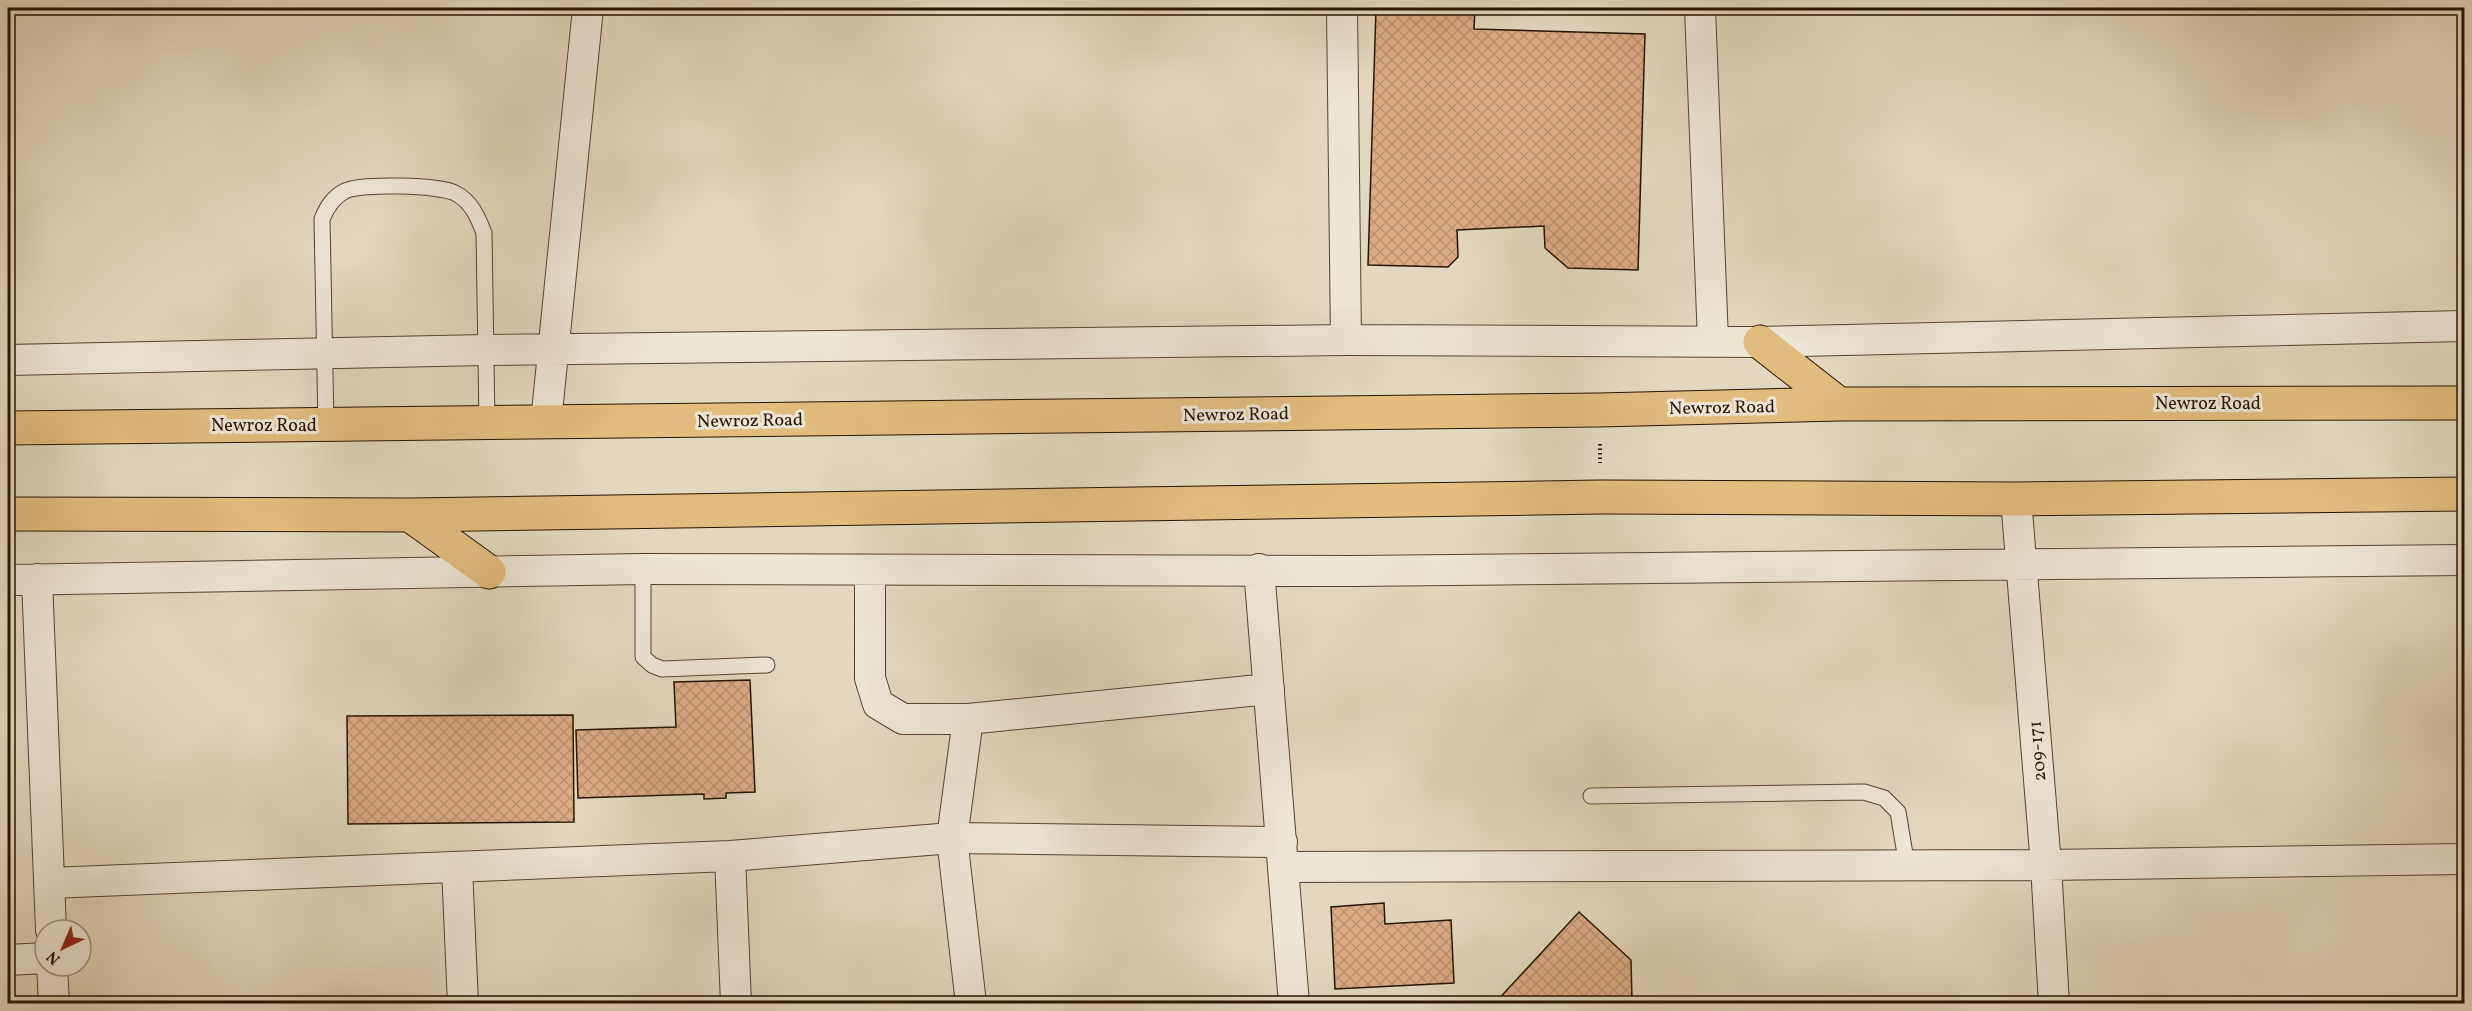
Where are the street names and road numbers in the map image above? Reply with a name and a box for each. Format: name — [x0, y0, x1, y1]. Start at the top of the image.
street label: Newroz Road — [2155, 392, 2261, 417]
street label: Newroz Road — [1669, 395, 1775, 422]
street label: Newroz Road — [1183, 402, 1289, 429]
street label: Newroz Road — [697, 408, 803, 435]
street label: Newroz Road — [211, 414, 317, 439]
street label: 209-171 — [2023, 720, 2054, 782]

